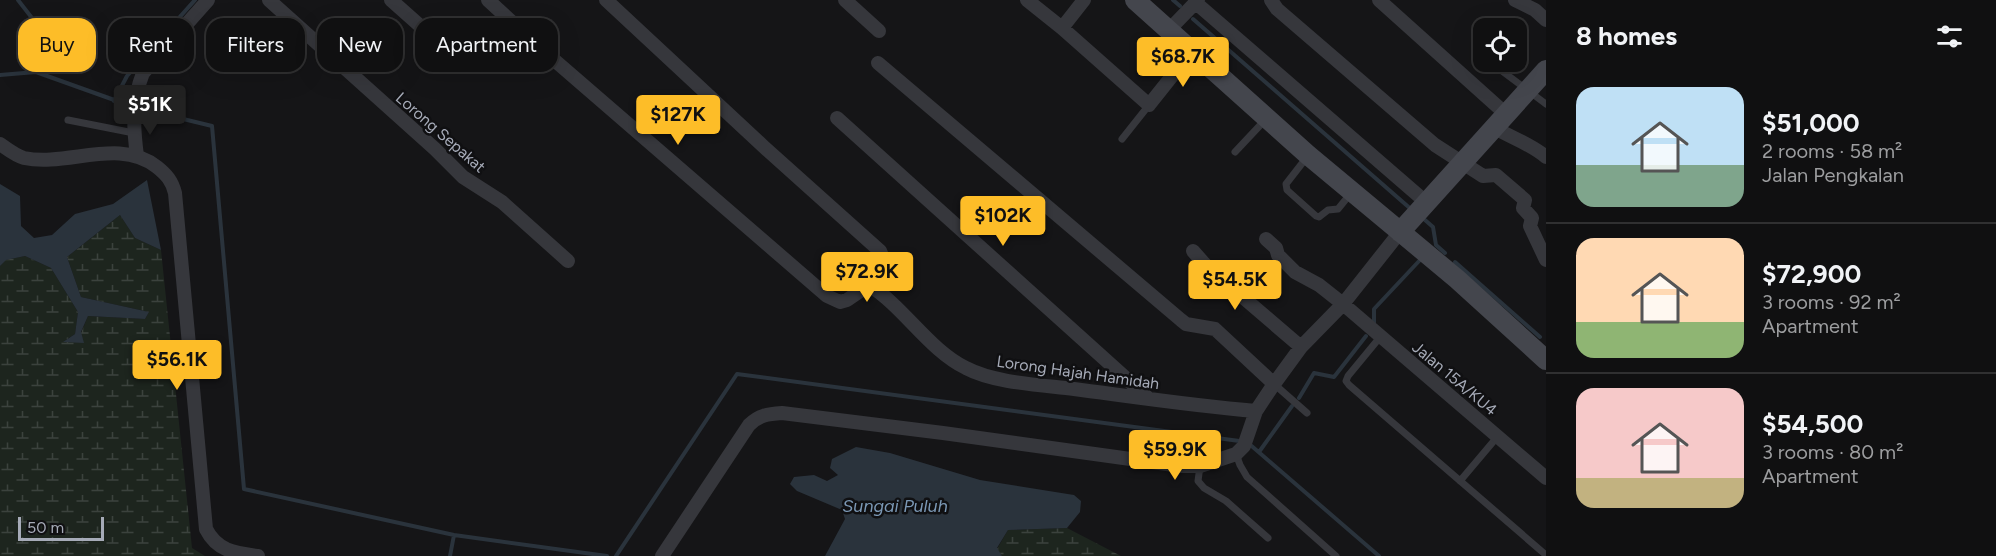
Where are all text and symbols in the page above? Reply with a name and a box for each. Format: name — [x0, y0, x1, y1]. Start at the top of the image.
chip: Buy — [18, 18, 96, 72]
chip: Rent — [108, 18, 194, 72]
chip: Filters — [206, 18, 305, 72]
chip: New — [317, 18, 403, 72]
chip: Apartment — [415, 18, 558, 72]
map controls — [1473, 18, 1527, 72]
button: locate — [1473, 18, 1527, 72]
text: 8 homes — [1576, 20, 1677, 52]
icon: filters — [1933, 20, 1966, 53]
pin: $68.7K — [1134, 37, 1232, 88]
text: $68.7K — [1151, 44, 1215, 68]
pin: $51K — [114, 85, 186, 136]
street label: Lorong Sepakat — [392, 88, 489, 176]
text: $51K — [128, 92, 172, 116]
pin: $127K — [636, 95, 720, 146]
text: $127K — [650, 102, 706, 126]
text: $51,000 — [1762, 107, 1860, 139]
icon: home — [1624, 111, 1696, 183]
text: 2 rooms · 58 m² — [1762, 139, 1902, 163]
text: Jalan Pengkalan — [1762, 163, 1904, 187]
pin: $102K — [961, 196, 1045, 247]
text: $102K — [974, 203, 1032, 227]
pin: $72.9K — [818, 252, 916, 303]
text: $72,900 — [1762, 258, 1861, 290]
text: $72.9K — [835, 259, 899, 283]
pin: $54.5K — [1186, 260, 1284, 311]
icon: home — [1624, 262, 1696, 334]
text: $54.5K — [1202, 267, 1268, 291]
text: 3 rooms · 92 m² — [1762, 290, 1901, 314]
text: Apartment — [1762, 314, 1859, 338]
street label: Jalan 15A/KU4 — [1408, 337, 1501, 419]
pin: $56.1K — [128, 340, 226, 391]
text: $56.1K — [146, 347, 208, 371]
street label: Lorong Hajah Hamidah — [995, 352, 1161, 393]
text: $54,500 — [1762, 408, 1863, 440]
icon: home — [1624, 412, 1696, 484]
pin: $59.9K — [1126, 430, 1224, 481]
text: $59.9K — [1143, 437, 1207, 461]
text: 3 rooms · 80 m² — [1762, 440, 1903, 464]
text: Apartment — [1762, 464, 1859, 488]
water label: Sungai Puluh — [842, 495, 948, 517]
scale bar — [18, 514, 104, 542]
text: 50 m — [27, 518, 64, 537]

